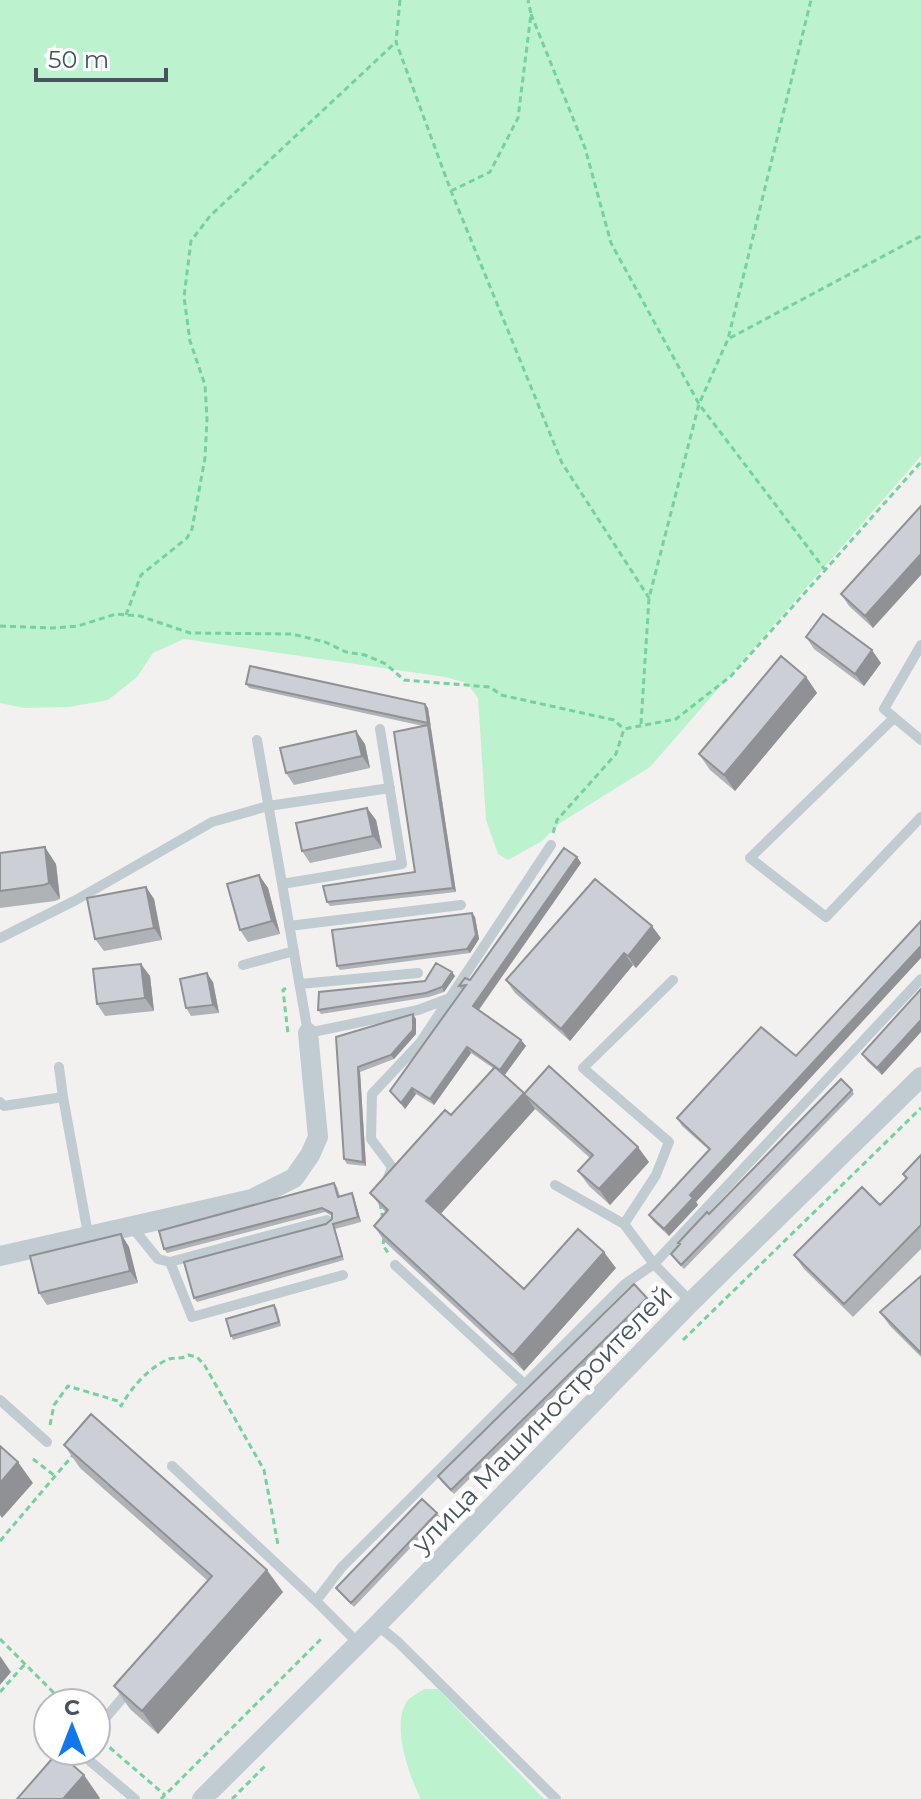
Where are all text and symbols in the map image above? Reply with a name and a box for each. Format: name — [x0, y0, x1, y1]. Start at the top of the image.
scale bar — [36, 32, 166, 82]
text: 50 m — [48, 45, 109, 74]
street label: улица Машиностроителей — [404, 1278, 679, 1561]
north arrow — [32, 1687, 112, 1767]
text: С — [64, 1694, 80, 1721]

